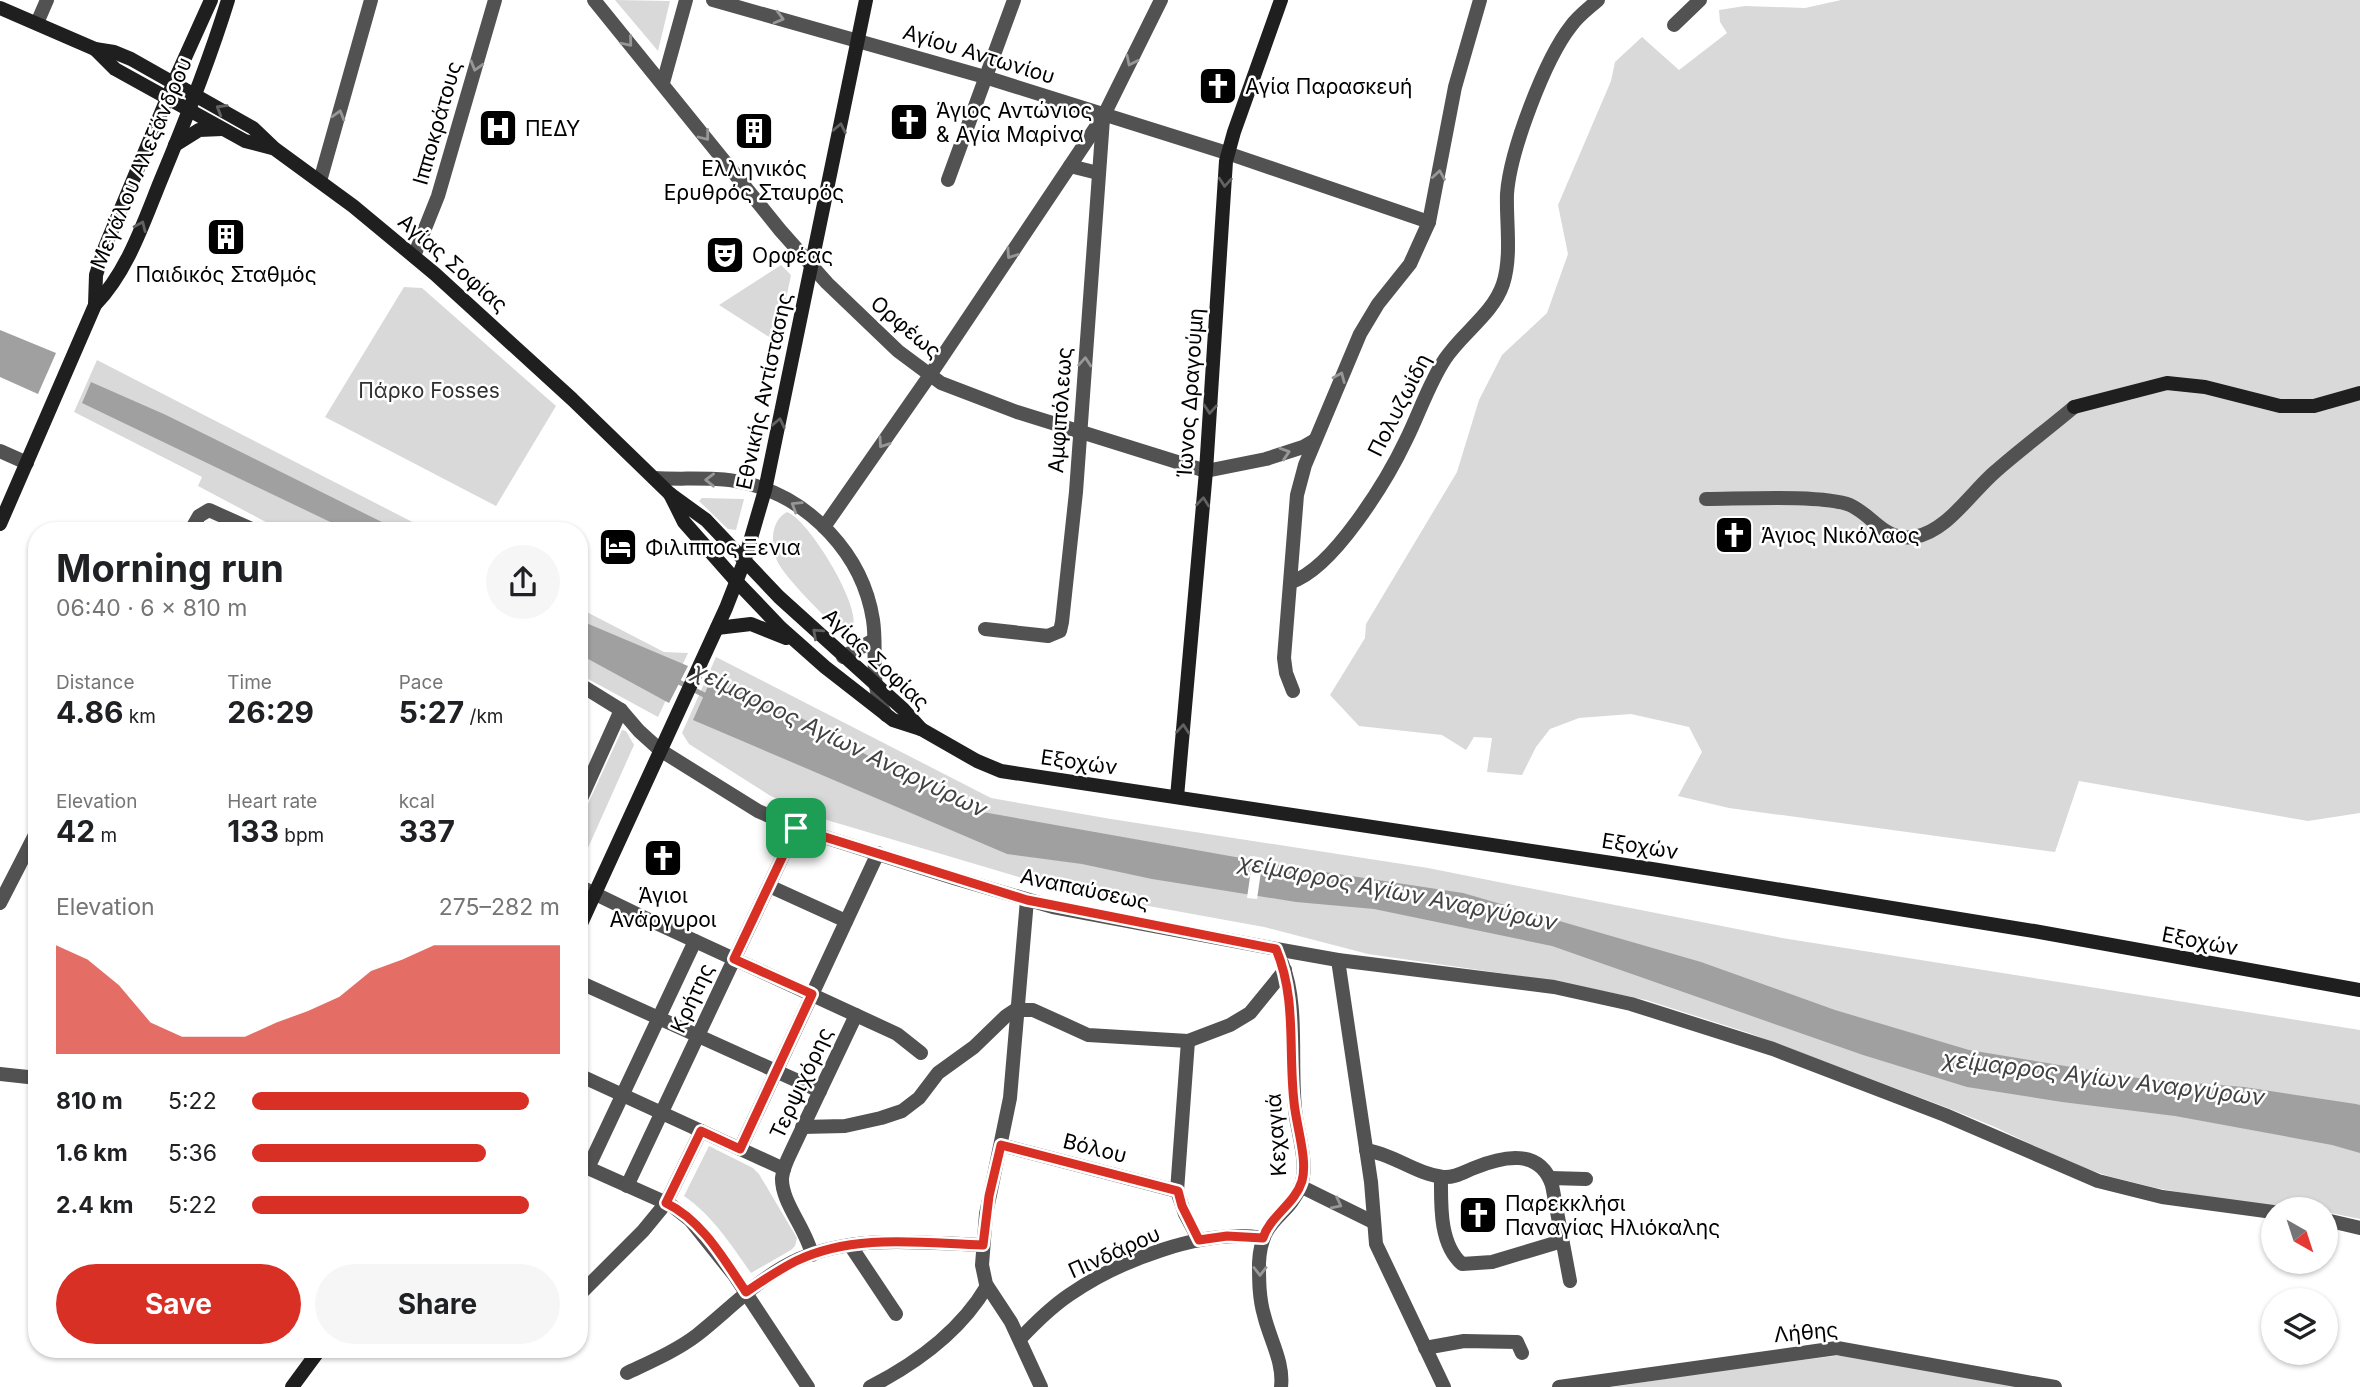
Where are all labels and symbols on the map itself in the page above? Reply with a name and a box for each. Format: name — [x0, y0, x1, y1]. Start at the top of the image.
one-way arrow — [773, 10, 785, 24]
street label: Αγίου Αντωνίου — [900, 19, 1058, 89]
one-way arrow — [620, 33, 632, 46]
street label: Μεγάλου Αλεξάνδρου — [85, 54, 197, 272]
one-way arrow — [1125, 54, 1139, 66]
street label: Ιπποκράτους — [407, 58, 467, 188]
one-way arrow — [470, 59, 485, 71]
church icon: Αγία Παρασκευή — [1197, 65, 1239, 107]
place label: Αγία Παρασκευή — [1245, 74, 1412, 99]
place label: Άγιος Αντώνιος & Αγία Μαρίνα — [936, 98, 1093, 147]
church icon: Άγιος Αντώνιος & Αγία Μαρίνα — [888, 101, 930, 143]
one-way arrow — [215, 104, 228, 117]
hospital icon: ΠΕΔΥ — [477, 107, 519, 149]
one-way arrow — [330, 109, 345, 121]
building icon: Ελληνικός Ερυθρός Σταυρός — [733, 110, 775, 152]
place label: ΠΕΔΥ — [525, 116, 580, 141]
one-way arrow — [832, 122, 847, 134]
one-way arrow — [697, 128, 709, 141]
place label: Ελληνικός Ερυθρός Σταυρός — [664, 156, 844, 205]
one-way arrow — [1431, 169, 1446, 181]
one-way arrow — [1217, 176, 1232, 187]
street label: Αγίας Σοφίας — [393, 209, 513, 317]
building icon: Παιδικός Σταθμός — [205, 216, 247, 258]
one-way arrow — [133, 220, 147, 233]
theatre icon: Ορφέας — [704, 234, 746, 276]
place label: Ορφέας — [752, 243, 833, 268]
one-way arrow — [1007, 246, 1019, 259]
place label: Παιδικός Σταθμός — [135, 262, 317, 287]
street label: Εθνικής Αντίστασης — [731, 290, 797, 492]
street label: Ορφέως — [866, 290, 946, 364]
street label: Ίωνος Δραγούμη — [1172, 307, 1208, 479]
street label: Αμφιπόλεως — [1043, 346, 1077, 474]
street label: Πολυζωίδη — [1362, 349, 1436, 461]
one-way arrow — [1077, 356, 1092, 367]
one-way arrow — [1332, 372, 1346, 384]
park label: Πάρκο Fosses — [358, 378, 500, 403]
one-way arrow — [1203, 403, 1218, 414]
one-way arrow — [771, 417, 786, 429]
one-way arrow — [879, 435, 891, 448]
one-way arrow — [1279, 447, 1291, 461]
one-way arrow — [704, 472, 715, 488]
one-way arrow — [1195, 497, 1210, 508]
one-way arrow — [791, 501, 804, 514]
church icon: Άγιος Νικόλαος — [1713, 514, 1755, 556]
place label: Άγιος Νικόλαος — [1761, 523, 1920, 548]
hotel icon: Φιλιππος Ξενια — [597, 526, 639, 568]
place label: Φιλιππος Ξενια — [645, 535, 801, 560]
street label: Αγίας Σοφίας — [817, 603, 935, 715]
one-way arrow — [812, 629, 825, 641]
water label: χείμαρρος Αγίων Αναργύρων — [687, 656, 992, 824]
one-way arrow — [1175, 723, 1190, 734]
street label: Εξοχών — [1039, 744, 1119, 780]
pin — [766, 798, 826, 858]
street label: Εξοχών — [1600, 828, 1680, 864]
church icon: Άγιοι Ανάργυροι — [642, 837, 684, 879]
water label: χείμαρρος Αγίων Αναργύρων — [1235, 847, 1560, 937]
street label: Αναπαύσεως — [1018, 863, 1152, 915]
place label: Άγιοι Ανάργυροι — [609, 883, 717, 932]
street label: Εξοχών — [2160, 921, 2240, 961]
street label: Κρήτης — [665, 959, 719, 1037]
street label: Τερψιχόρης — [764, 1023, 838, 1143]
water label: χείμαρρος Αγίων Αναργύρων — [1941, 1044, 2267, 1112]
street label: Κεχαγιά — [1261, 1093, 1291, 1177]
street label: Βόλου — [1061, 1128, 1129, 1168]
place label: Παρεκκλήσι Παναγίας Ηλιόκαλης — [1505, 1191, 1720, 1240]
church icon: Παρεκκλήσι Παναγίας Ηλιόκαλης — [1457, 1194, 1499, 1236]
one-way arrow — [1330, 1195, 1342, 1209]
north arrow — [2261, 1197, 2338, 1274]
street label: Πινδάρου — [1064, 1221, 1164, 1283]
one-way arrow — [1252, 1266, 1268, 1277]
street label: Λήθης — [1773, 1317, 1839, 1347]

